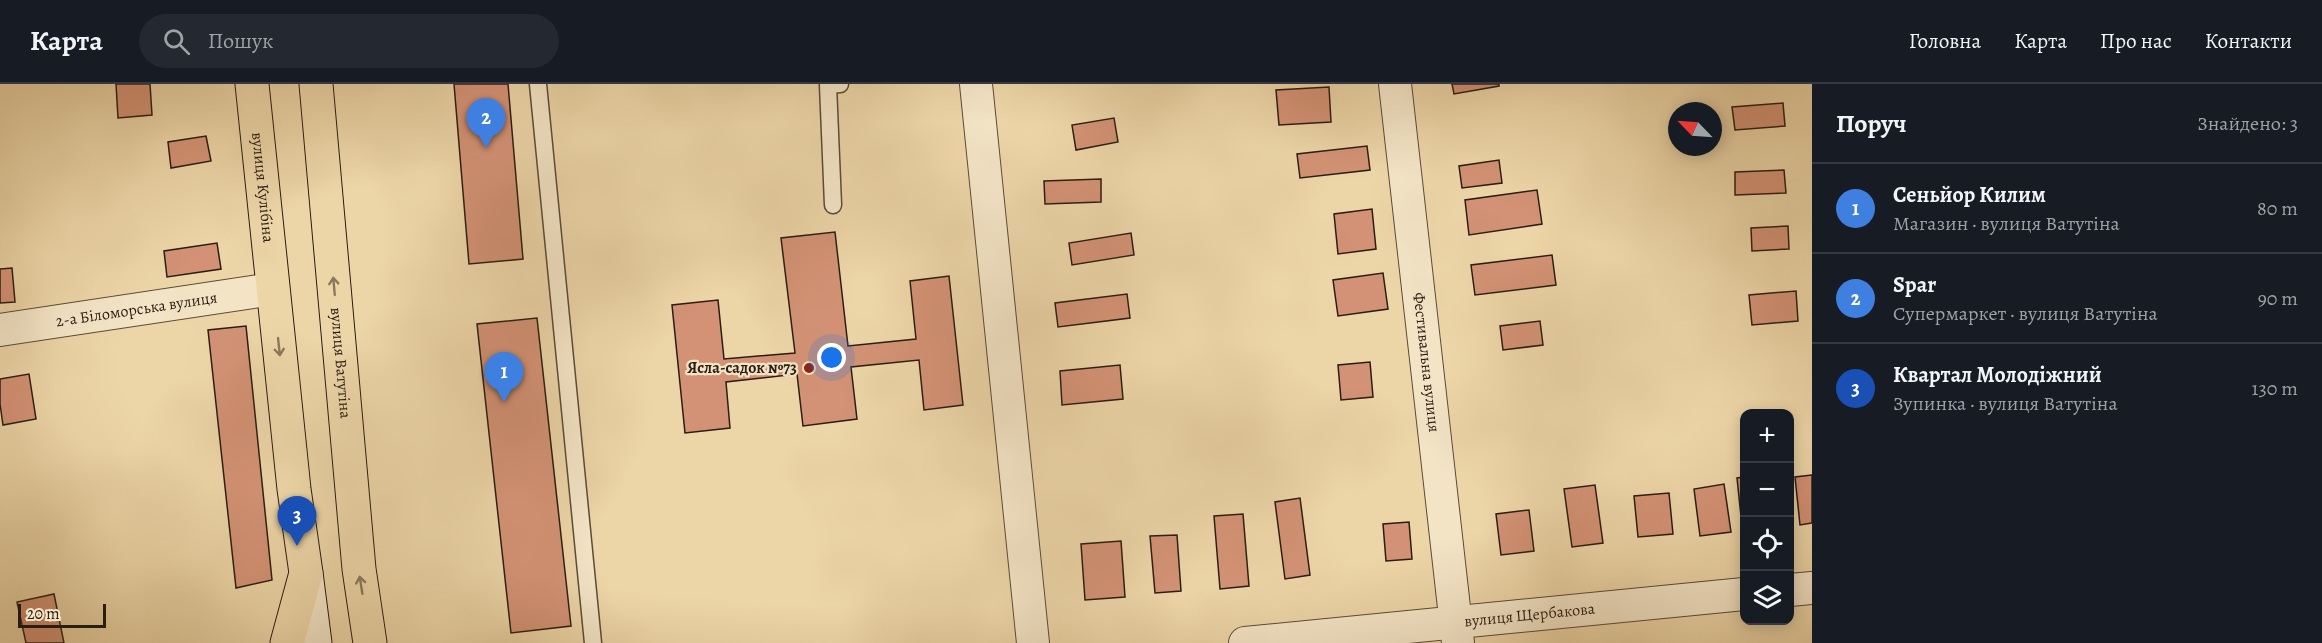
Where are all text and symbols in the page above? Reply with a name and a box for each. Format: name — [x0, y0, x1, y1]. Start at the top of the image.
search box — [139, 14, 559, 68]
text: Карта — [30, 22, 103, 60]
icon: search — [160, 25, 193, 58]
text: Пошук — [208, 26, 273, 56]
text: Головна — [1909, 27, 1981, 55]
text: Карта — [2014, 27, 2067, 55]
text: Про нас — [2100, 27, 2172, 55]
text: Контакти — [2205, 27, 2292, 55]
pin: 2 — [466, 98, 506, 148]
north arrow — [1668, 102, 1722, 156]
text: Поруч — [1836, 106, 1907, 141]
text: Знайдено: 3 — [2197, 110, 2298, 137]
street label: вулиця Кулібіна — [246, 131, 279, 244]
text: Сеньйор Килим — [1893, 180, 2046, 210]
text: 1 — [1852, 195, 1859, 222]
text: 80 m — [2257, 195, 2298, 222]
text: Магазин · вулиця Ватутіна — [1893, 210, 2120, 237]
text: Spar — [1893, 270, 1936, 300]
one-way arrow — [328, 277, 339, 297]
text: 2 — [1851, 285, 1860, 312]
text: 90 m — [2258, 285, 2298, 312]
street label: 2-а Біломорська вулиця — [54, 286, 219, 332]
street label: Фестивальна вулиця — [1408, 291, 1445, 434]
text: Супермаркет · вулиця Ватутіна — [1893, 300, 2158, 327]
street label: вулиця Ватутіна — [325, 306, 357, 420]
one-way arrow — [274, 337, 285, 357]
your location — [817, 343, 846, 372]
pin: 1 — [484, 352, 524, 402]
place label: Ясла-садок №73 — [687, 357, 797, 379]
text: Квартал Молодіжний — [1893, 360, 2102, 390]
marker: Ясла-садок №73 — [802, 361, 816, 375]
text: 3 — [1851, 375, 1860, 402]
text: 130 m — [2252, 375, 2298, 402]
text: Зупинка · вулиця Ватутіна — [1893, 390, 2118, 417]
map controls — [1740, 409, 1794, 625]
button: + — [1740, 409, 1794, 463]
button: − — [1740, 463, 1794, 517]
pin: 3 — [278, 496, 316, 546]
button: locate — [1740, 517, 1794, 571]
button: layers — [1740, 571, 1794, 625]
one-way arrow — [356, 576, 367, 596]
street label: вулиця Щербакова — [1463, 598, 1597, 632]
scale bar — [18, 601, 106, 628]
text: 20 m — [27, 603, 60, 625]

